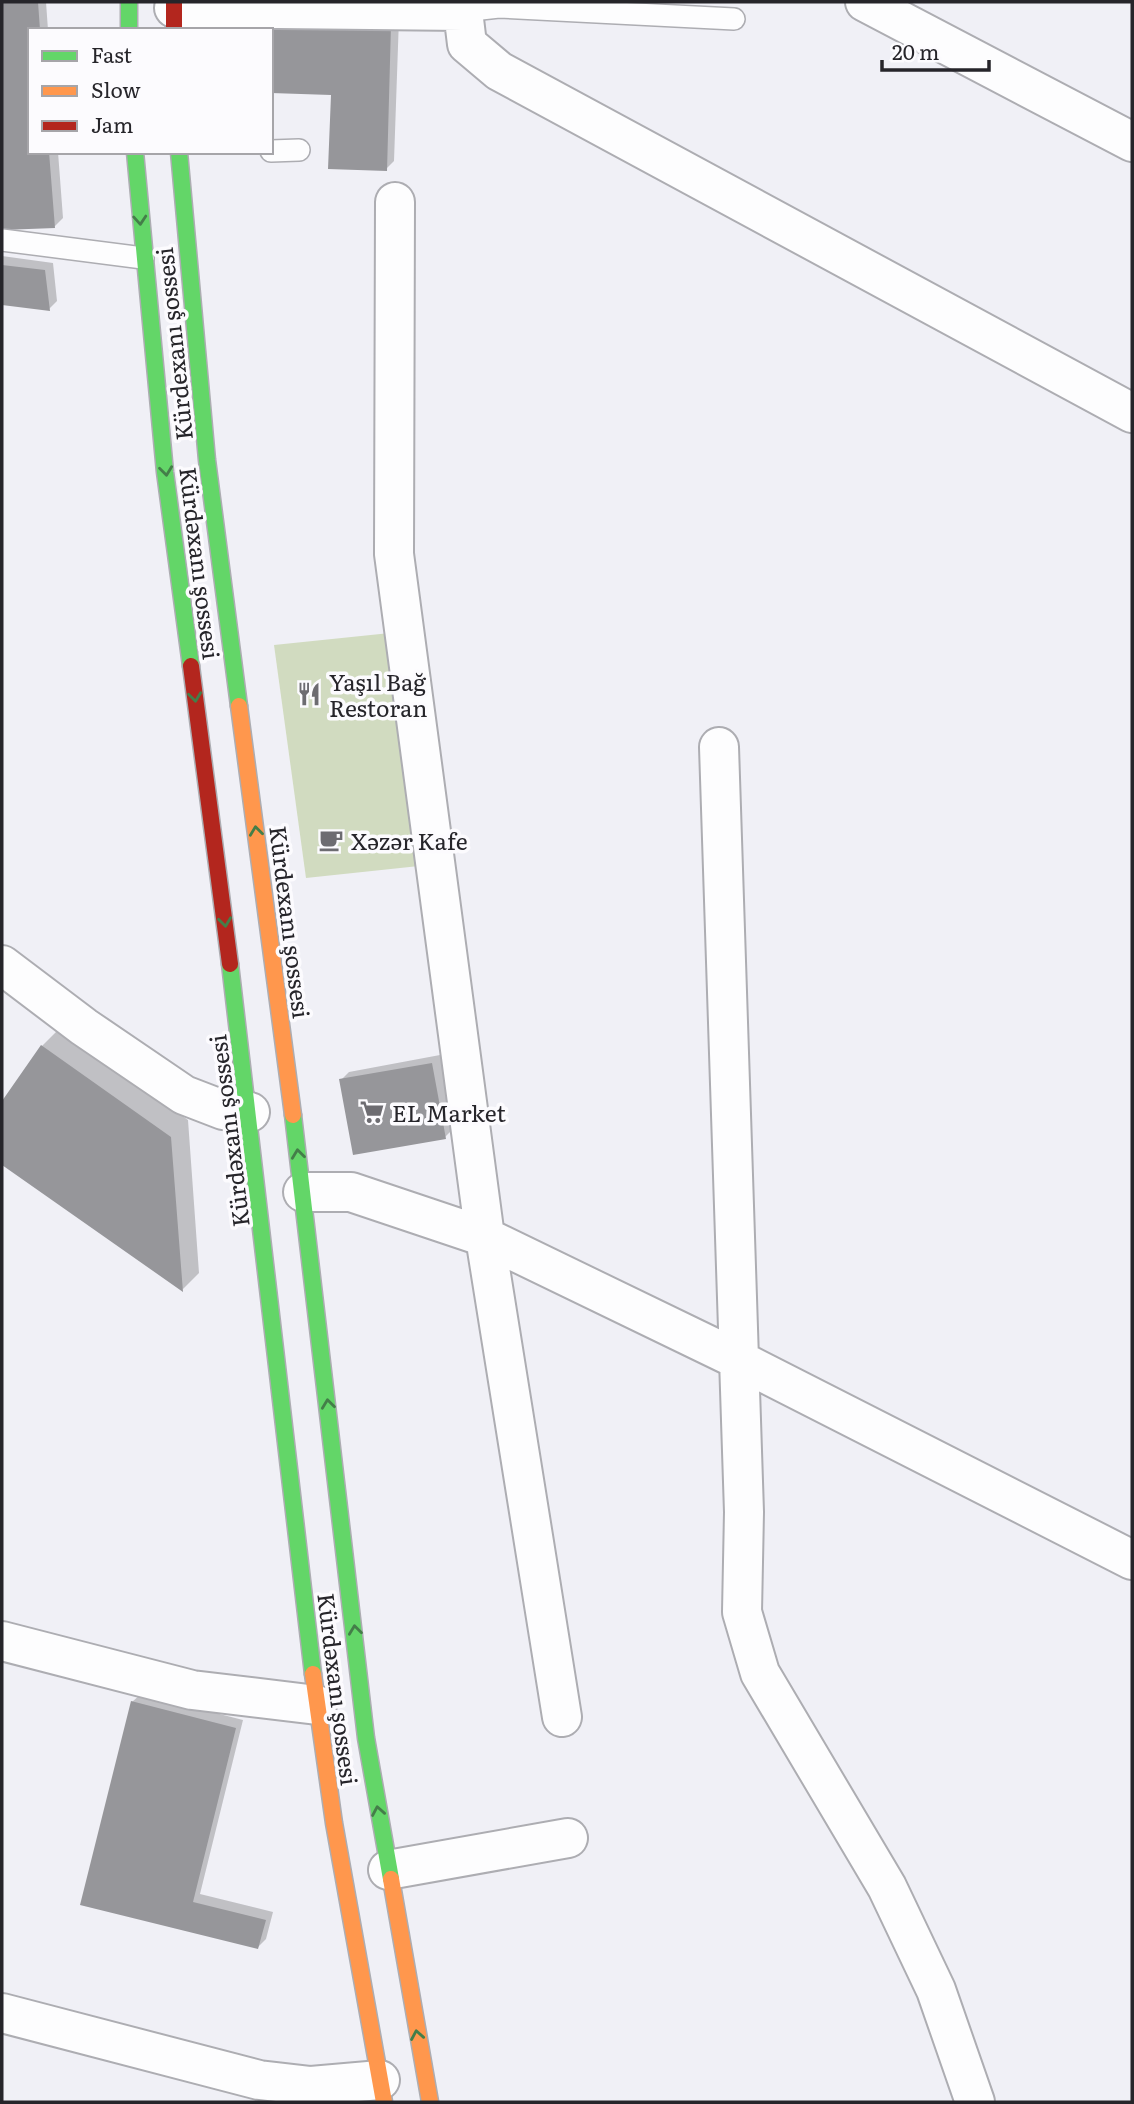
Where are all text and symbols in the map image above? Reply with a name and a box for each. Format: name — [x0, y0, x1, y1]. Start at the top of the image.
legend — [28, 28, 273, 154]
scale bar — [882, 28, 989, 72]
text: 20 m — [892, 35, 939, 66]
text: Fast — [91, 38, 132, 69]
text: Slow — [91, 73, 141, 104]
text: Jam — [91, 108, 133, 139]
one-way arrow — [133, 215, 148, 226]
street label: Kürdexanı şossesi — [146, 246, 200, 442]
one-way arrow — [158, 465, 173, 477]
street label: Kürdəxanı şossesi — [172, 465, 230, 661]
place label: Yaşıl Bağ Restoran — [329, 664, 427, 724]
restaurant icon: Yaşıl Bağ Restoran — [295, 680, 323, 708]
one-way arrow — [187, 691, 202, 702]
place label: Xəzər Kafe — [351, 823, 468, 857]
street label: Kürdexanı şossesi — [262, 824, 320, 1021]
one-way arrow — [249, 826, 264, 837]
cafe icon: Xəzər Kafe — [317, 826, 345, 854]
one-way arrow — [217, 916, 232, 928]
street label: Kürdəxanı şossesi — [199, 1033, 257, 1229]
place label: EL Market — [392, 1095, 506, 1129]
supermarket icon: EL Market — [358, 1098, 386, 1126]
one-way arrow — [291, 1148, 306, 1160]
one-way arrow — [321, 1399, 336, 1410]
street label: Kürdəxanı şossesi — [310, 1591, 368, 1787]
one-way arrow — [348, 1624, 363, 1635]
one-way arrow — [371, 1805, 386, 1817]
one-way arrow — [411, 2029, 426, 2041]

